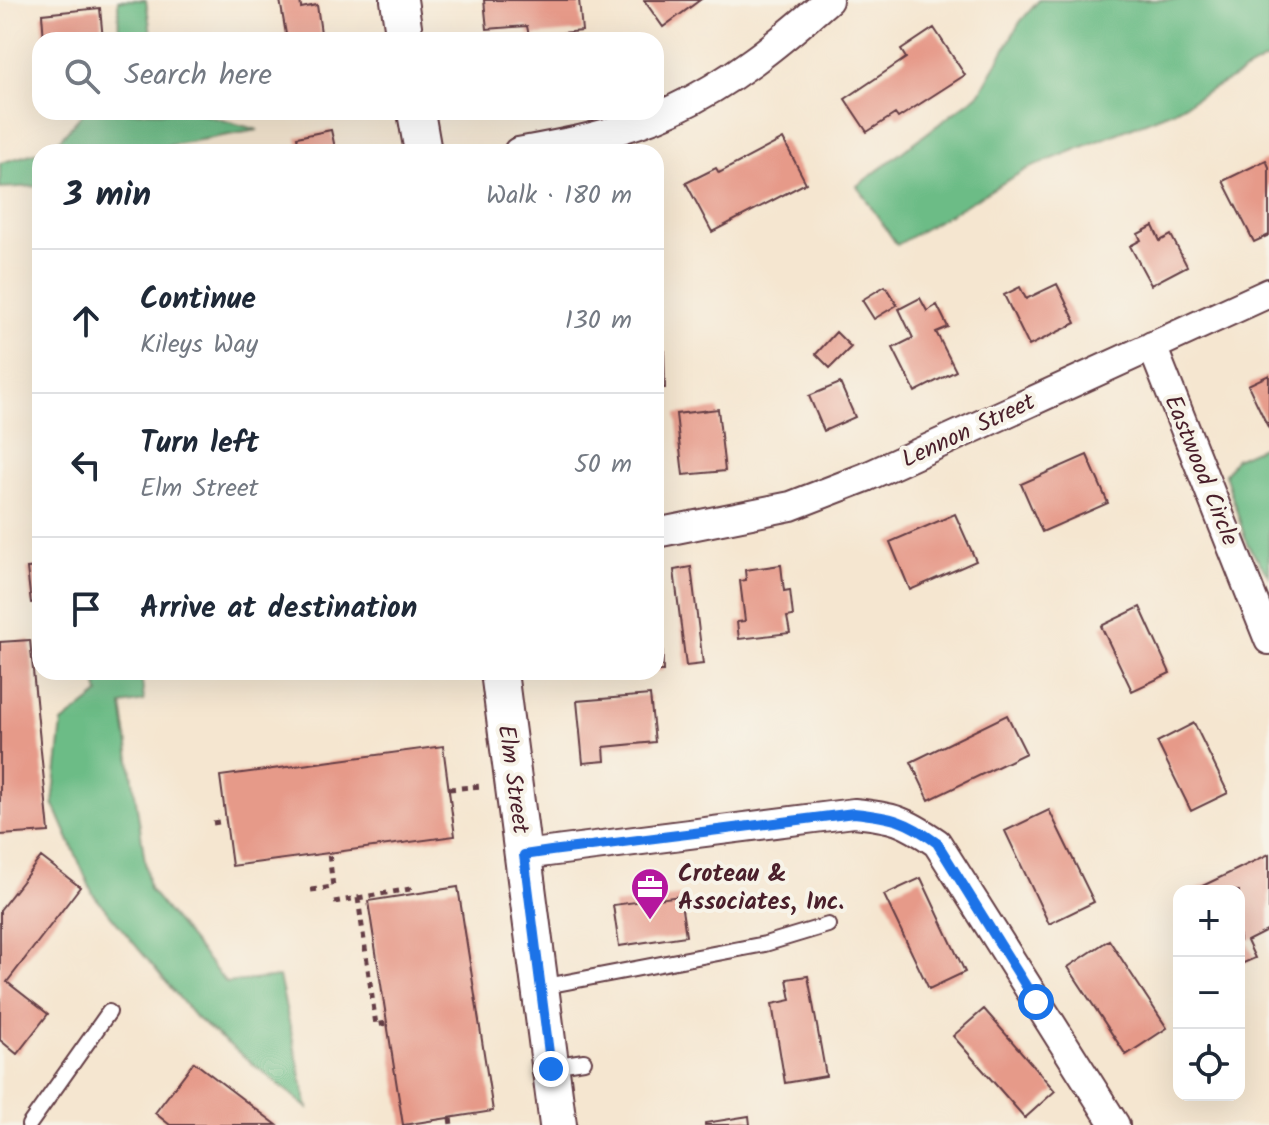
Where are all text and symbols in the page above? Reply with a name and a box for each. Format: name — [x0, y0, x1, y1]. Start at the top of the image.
search box — [32, 32, 664, 120]
text: Search here — [124, 52, 272, 100]
icon: search — [60, 54, 104, 98]
text: 3 min — [64, 169, 151, 223]
text: Walk · 180 m — [486, 175, 632, 217]
text: Continue — [140, 276, 256, 324]
icon: ahead — [64, 299, 108, 343]
text: 130 m — [565, 300, 632, 342]
text: Kileys Way — [140, 324, 258, 366]
street label: Lennon Street — [895, 383, 1043, 479]
street label: Eastwood Circle — [1153, 389, 1249, 552]
text: Turn left — [140, 420, 259, 468]
icon: left — [64, 443, 108, 487]
text: 50 m — [574, 444, 632, 486]
text: Elm Street — [140, 468, 259, 510]
text: Arrive at destination — [140, 585, 417, 633]
icon: arrive — [64, 587, 108, 631]
street label: Elm Street — [486, 722, 540, 837]
place label: Croteau & Associates, Inc. — [678, 855, 844, 922]
office icon: Croteau & Associates, Inc. — [629, 866, 671, 921]
map controls — [1173, 885, 1245, 1101]
button: + — [1173, 885, 1245, 957]
button: − — [1173, 957, 1245, 1029]
route start — [1018, 984, 1054, 1020]
button: locate — [1173, 1029, 1245, 1101]
route end — [533, 1051, 569, 1087]

